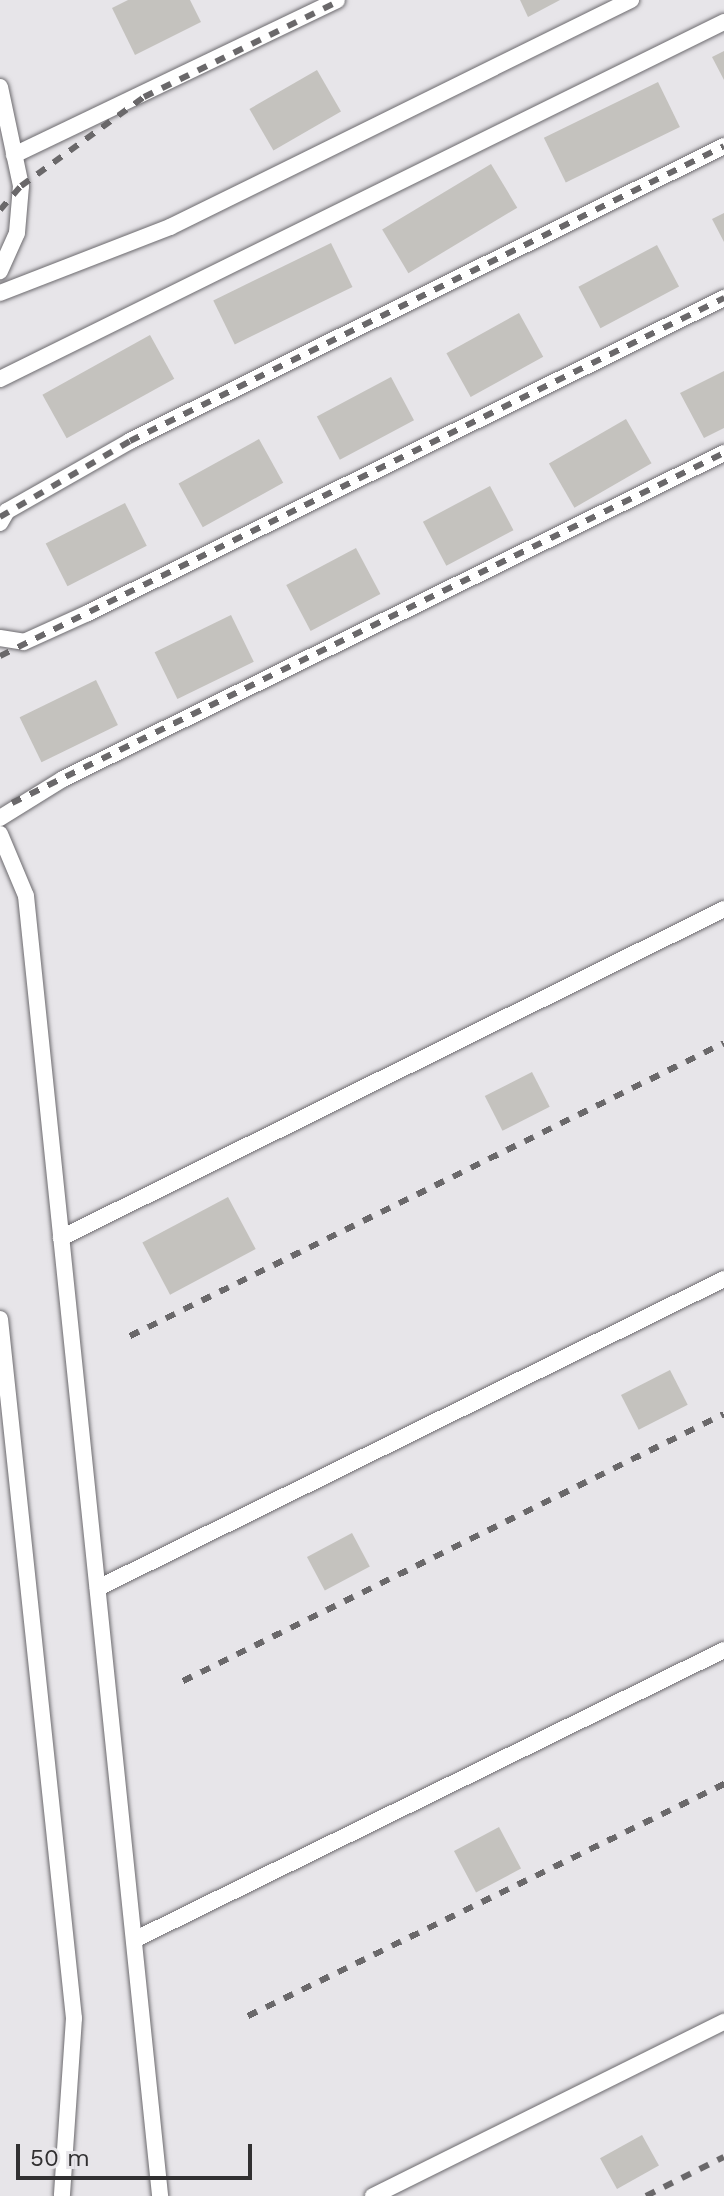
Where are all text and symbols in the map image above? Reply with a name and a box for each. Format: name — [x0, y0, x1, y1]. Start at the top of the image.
scale bar — [20, 2128, 256, 2178]
text: 50 m — [30, 2144, 90, 2172]

